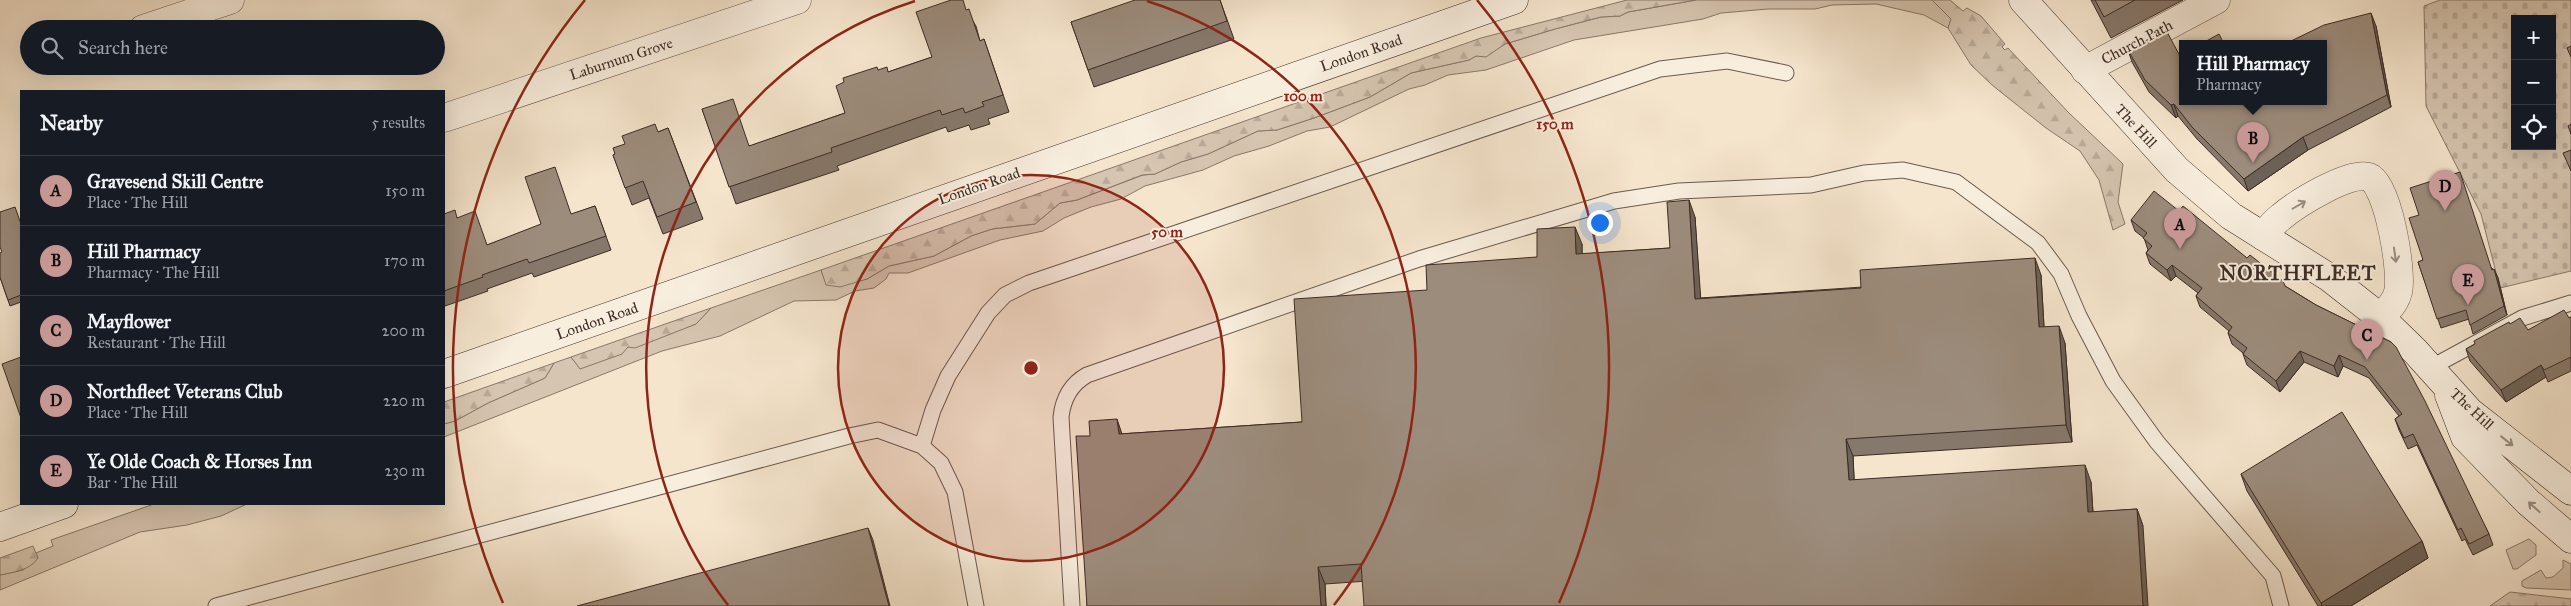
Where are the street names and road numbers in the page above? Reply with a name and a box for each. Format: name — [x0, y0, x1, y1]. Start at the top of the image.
street label: Church Path — [2098, 15, 2176, 68]
street label: London Road — [1318, 30, 1405, 75]
street label: Laburnum Grove — [567, 34, 675, 84]
street label: The Hill — [2111, 100, 2161, 152]
street label: London Road — [936, 163, 1023, 208]
street label: London Road — [554, 298, 641, 343]
street label: The Hill — [2446, 384, 2498, 434]

